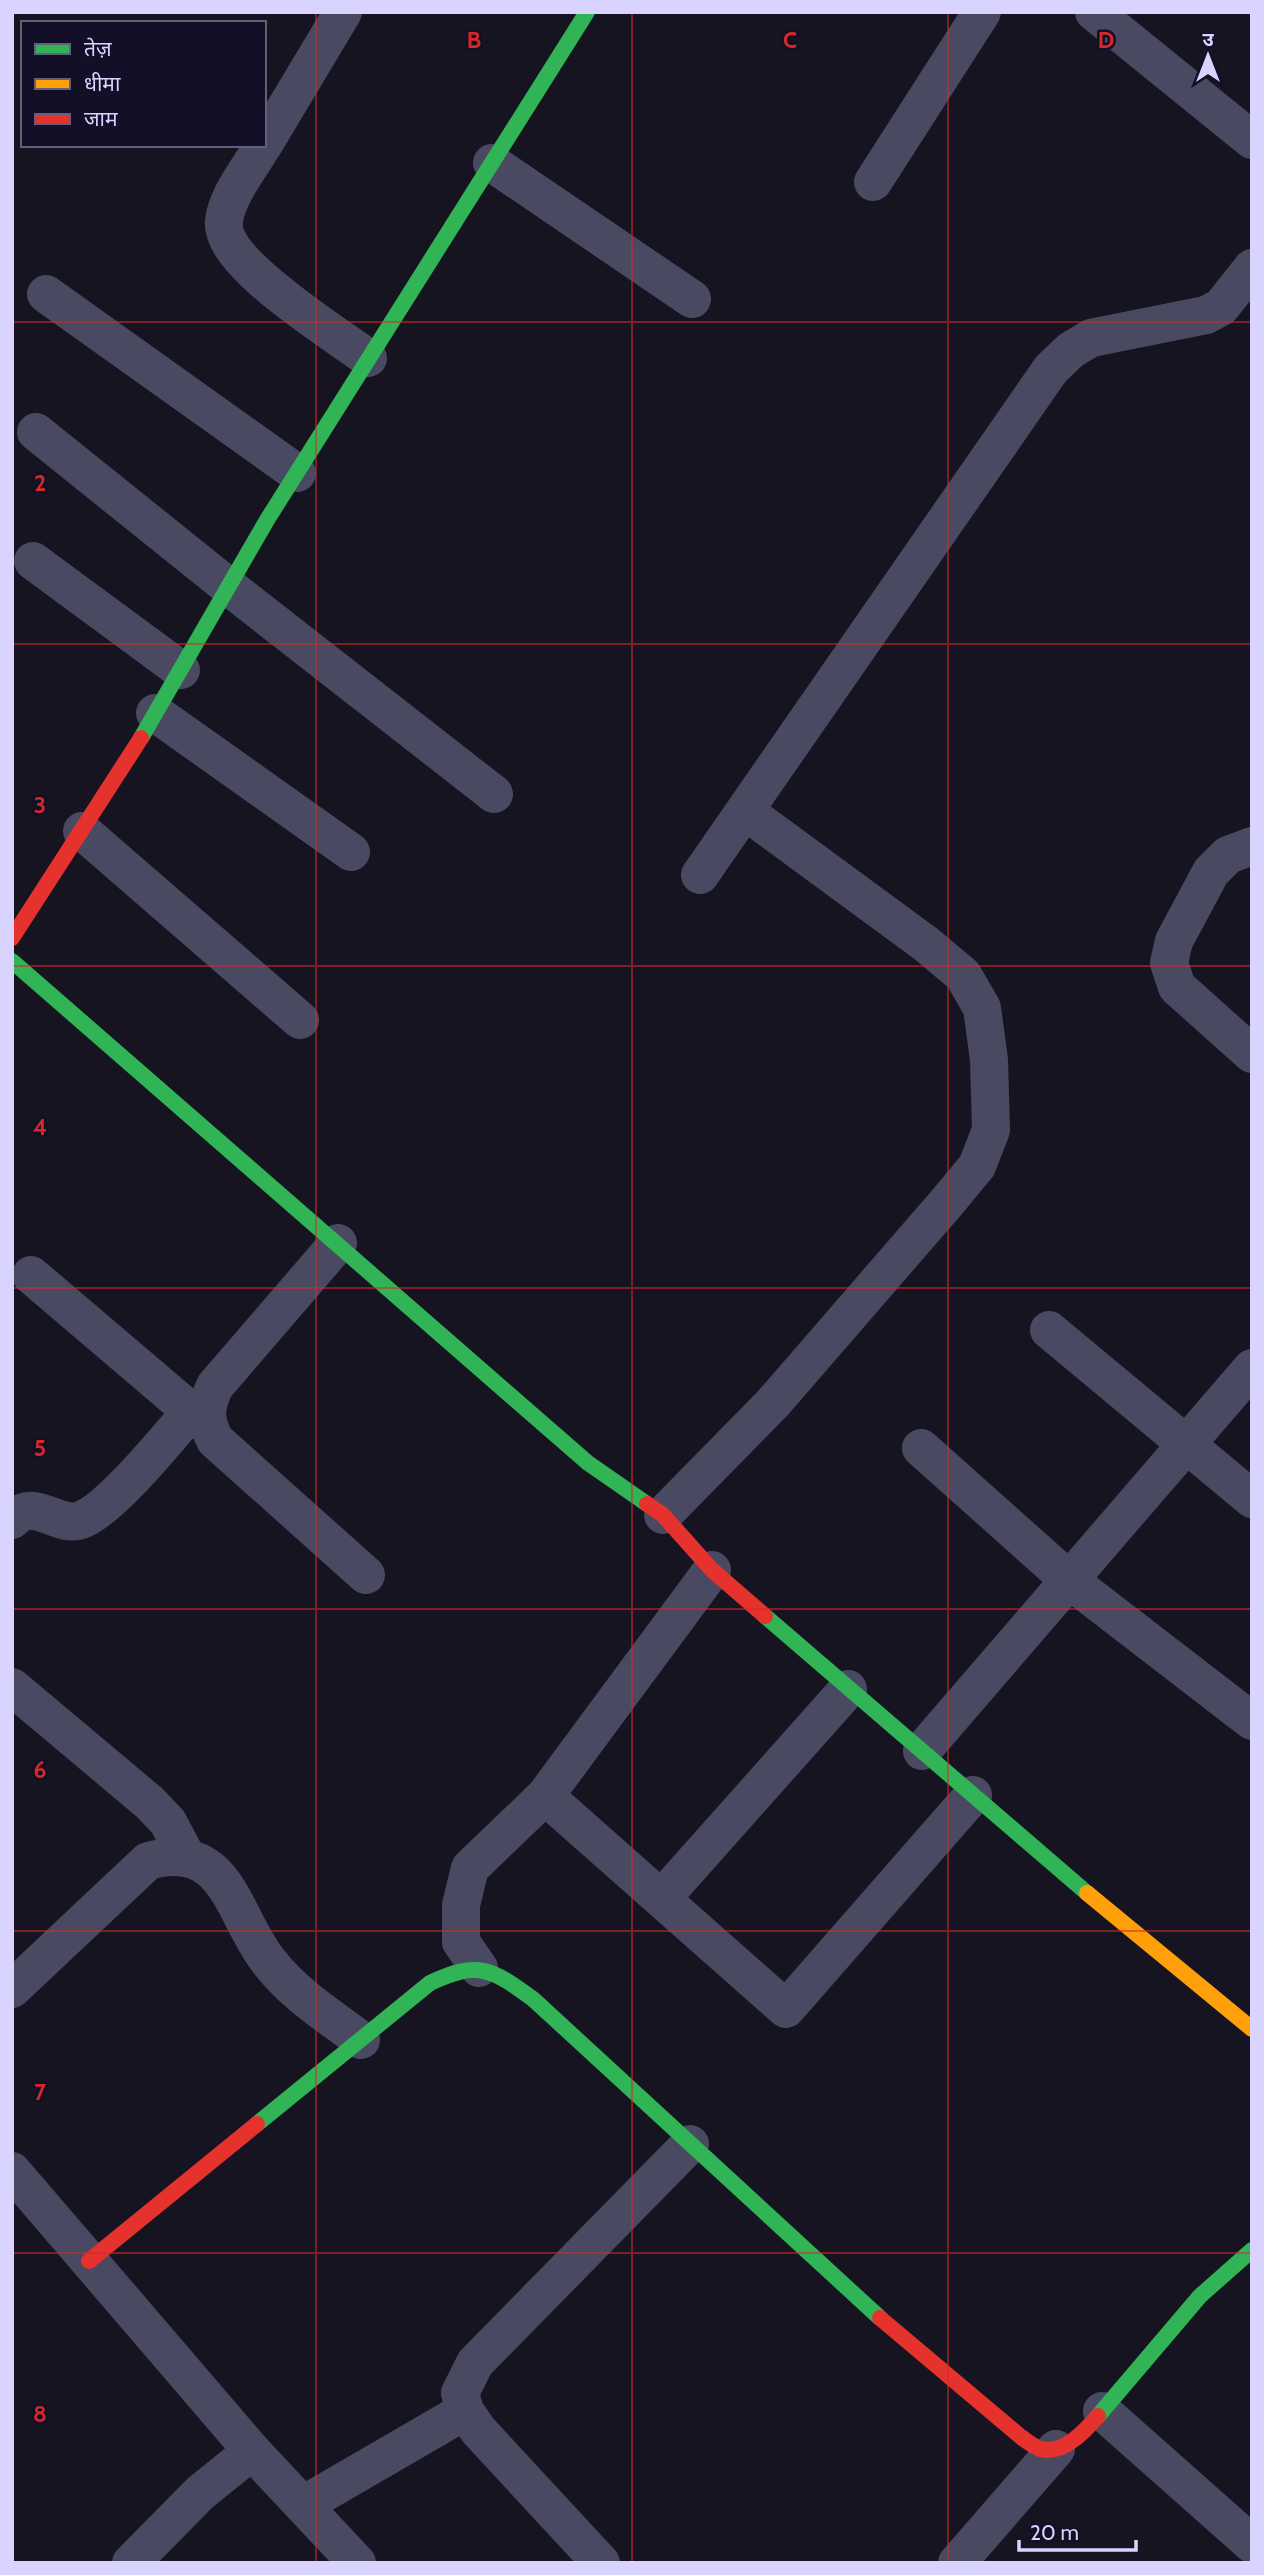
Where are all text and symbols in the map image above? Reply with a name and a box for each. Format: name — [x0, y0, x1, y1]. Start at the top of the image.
legend — [21, 21, 266, 147]
north arrow — [1173, 21, 1243, 91]
text: B — [467, 26, 481, 54]
text: C — [783, 26, 797, 54]
text: D — [1098, 26, 1114, 54]
text: उ — [1202, 28, 1214, 51]
text: तेज़ — [84, 36, 112, 61]
text: धीमा — [84, 71, 121, 96]
text: जाम — [84, 106, 118, 131]
text: 2 — [34, 469, 46, 497]
text: 3 — [34, 791, 46, 819]
text: 4 — [33, 1113, 47, 1141]
text: 5 — [34, 1434, 46, 1462]
text: 6 — [34, 1756, 46, 1784]
text: 7 — [34, 2078, 46, 2106]
text: 8 — [33, 2400, 47, 2428]
scale bar — [1019, 2508, 1136, 2552]
text: 20 m — [1030, 2520, 1079, 2545]

